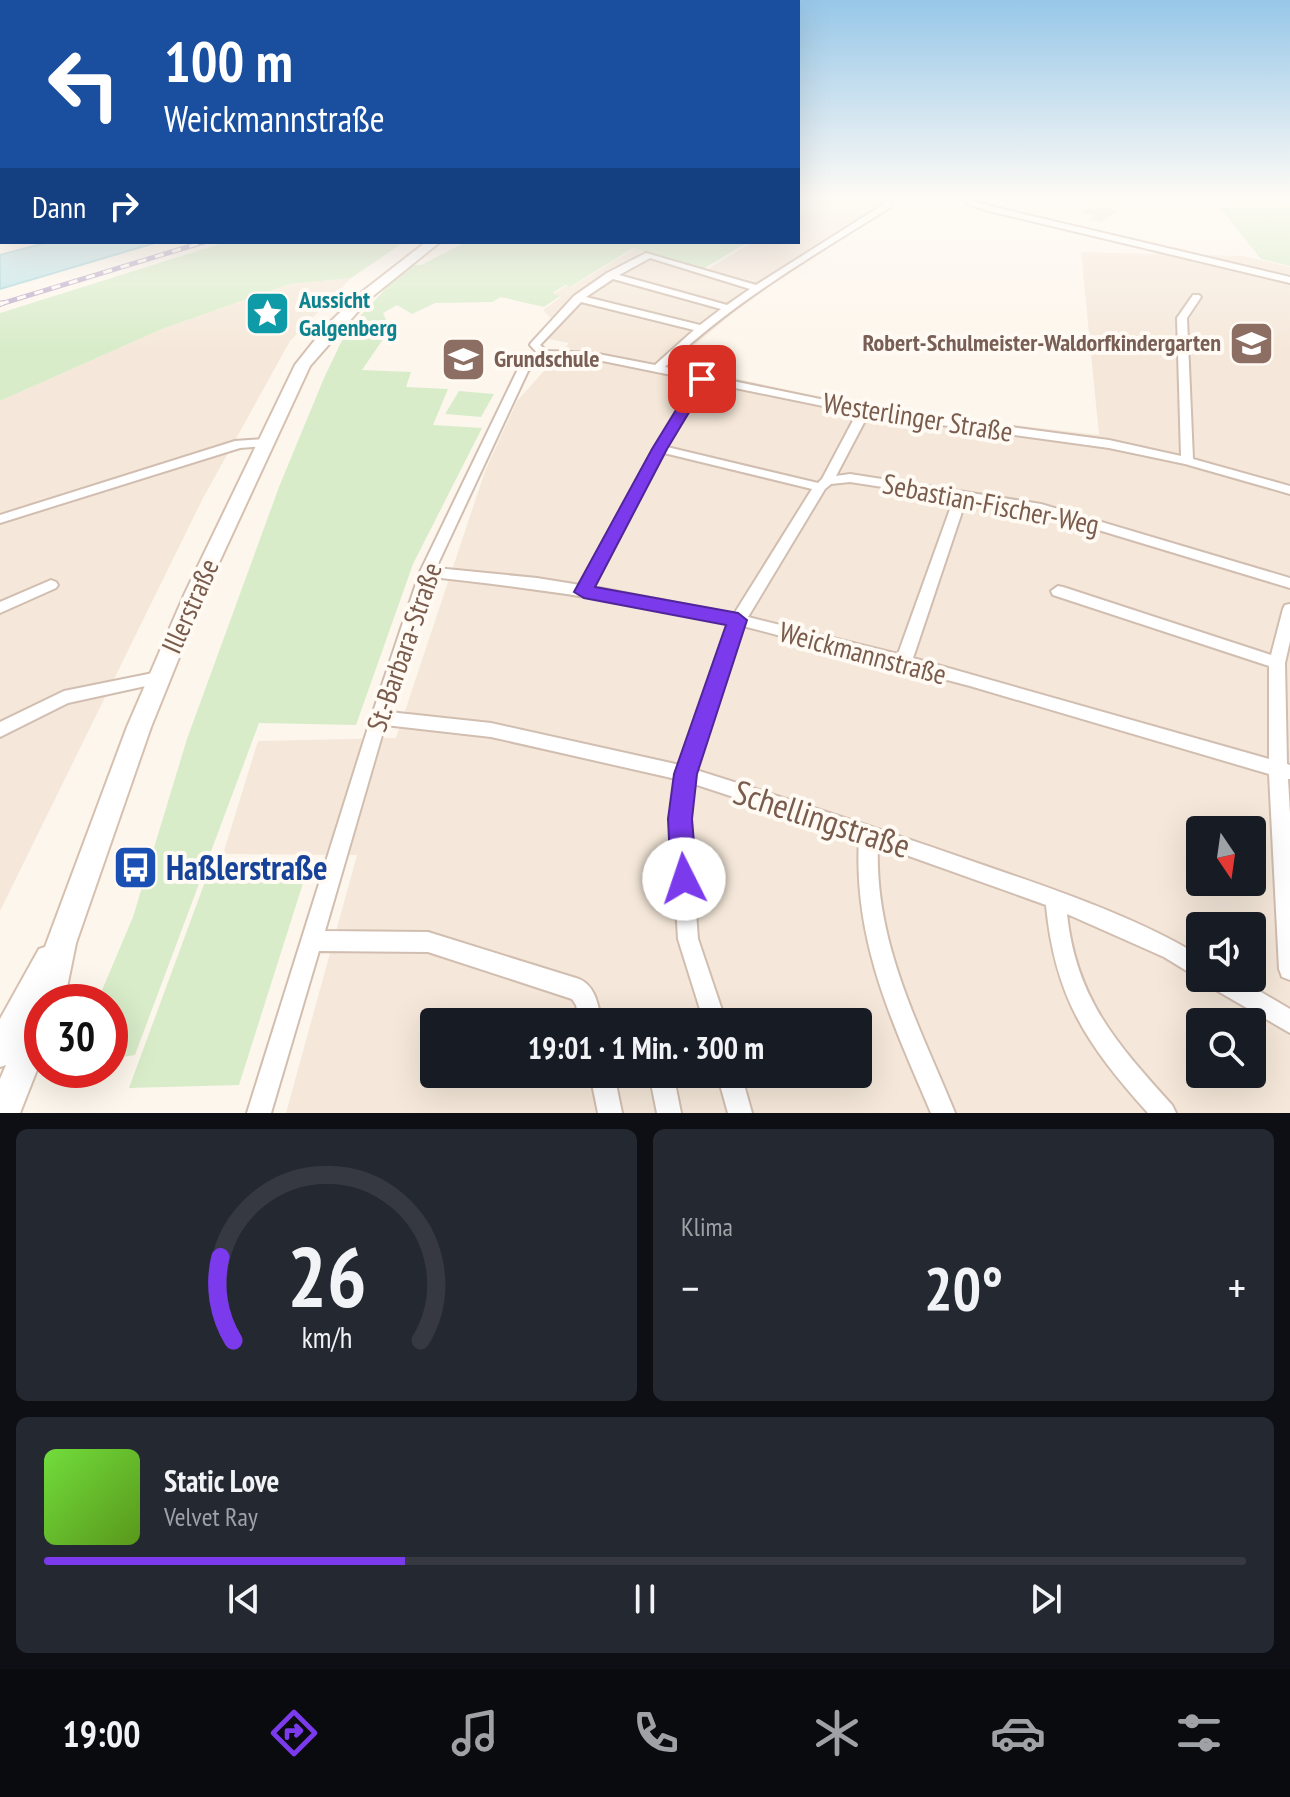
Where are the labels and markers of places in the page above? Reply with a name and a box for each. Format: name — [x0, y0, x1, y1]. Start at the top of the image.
place label: Aussicht Galgenberg — [298, 284, 397, 343]
place icon: Aussicht Galgenberg — [244, 290, 292, 338]
school or university icon: Robert-Schulmeister-Waldorfkindergarten — [1228, 319, 1276, 367]
place label: Robert-Schulmeister-Waldorfkindergarten — [862, 327, 1221, 358]
school or university icon: Grundschule — [439, 335, 487, 383]
place label: Grundschule — [494, 343, 600, 374]
pin — [668, 345, 736, 413]
bus stop icon: Haßlerstraße — [111, 844, 159, 892]
place label: Haßlerstraße — [166, 845, 328, 889]

